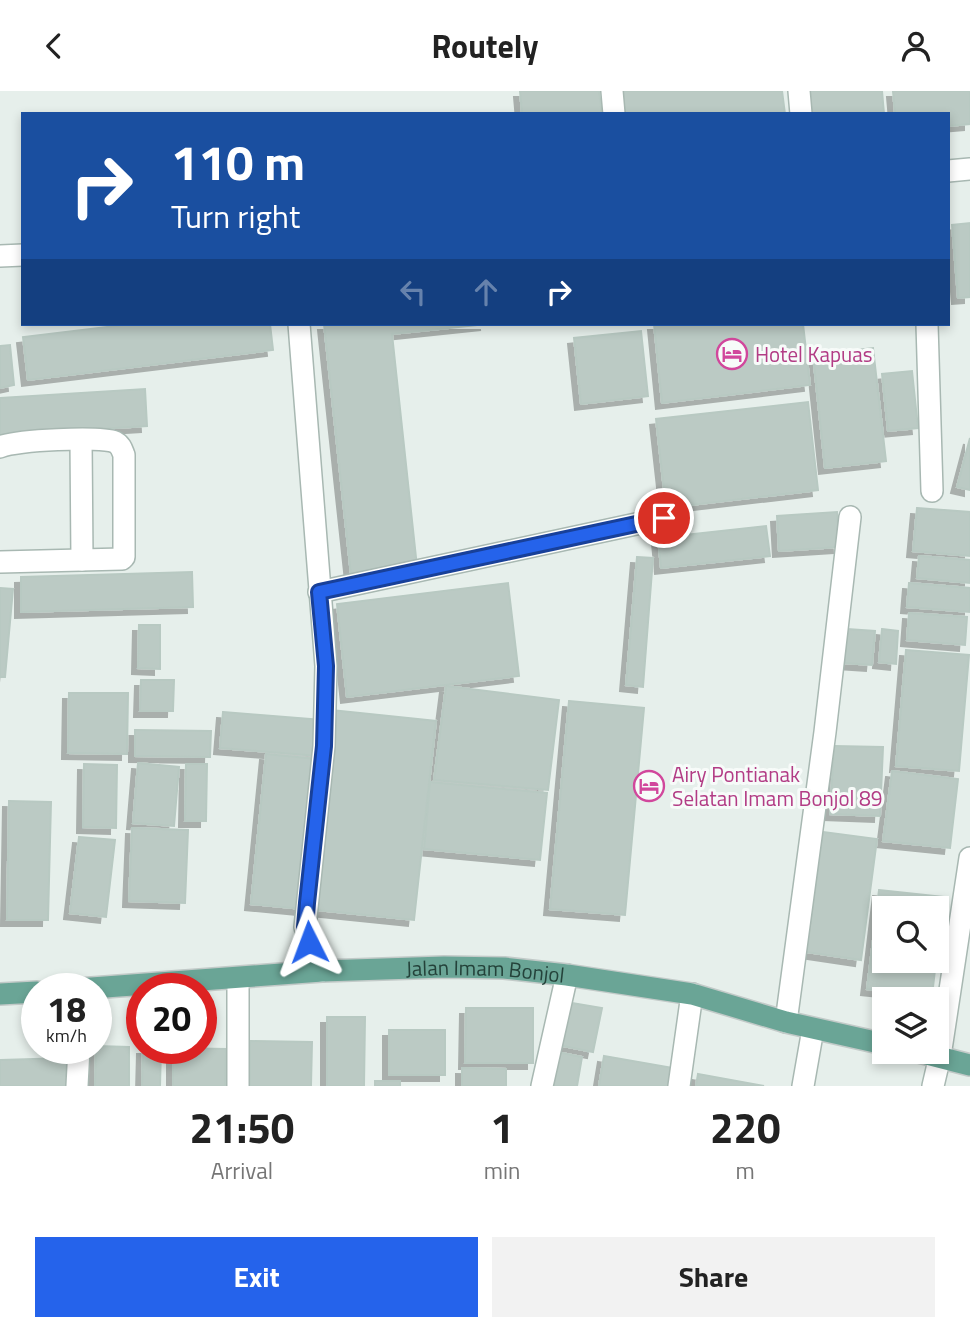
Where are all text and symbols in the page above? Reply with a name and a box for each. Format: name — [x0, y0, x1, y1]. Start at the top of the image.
text: Routely — [432, 22, 538, 70]
icon: back — [35, 27, 73, 65]
icon: person — [897, 27, 935, 65]
text: 110 m — [171, 124, 305, 199]
icon: right — [56, 140, 147, 231]
text: Turn right — [171, 192, 300, 240]
icon: left — [394, 273, 432, 311]
icon: ahead — [467, 273, 505, 311]
icon: right — [540, 273, 578, 311]
hotel icon: Hotel Kapuas — [715, 337, 749, 371]
place label: Hotel Kapuas — [755, 338, 873, 370]
pin — [634, 488, 694, 548]
icon: arrive — [645, 499, 683, 537]
place label: Airy Pontianak Selatan Imam Bonjol 89 — [672, 758, 883, 814]
hotel icon: Airy Pontianak Selatan Imam Bonjol 89 — [632, 769, 666, 803]
map controls — [872, 896, 949, 1064]
button: search — [872, 896, 949, 973]
position arrow — [272, 905, 346, 979]
street label: Jalan Imam Bonjol — [405, 951, 566, 991]
speed limit sign: 20 — [126, 973, 217, 1064]
text: 18 — [47, 982, 86, 1036]
button: layers — [872, 987, 949, 1064]
text: km/h — [46, 1022, 87, 1049]
text: 21:50 — [189, 1095, 294, 1159]
text: 1 — [490, 1095, 514, 1159]
text: 220 — [710, 1095, 780, 1159]
text: Arrival — [211, 1153, 273, 1188]
text: min — [484, 1153, 520, 1188]
text: m — [736, 1153, 755, 1188]
button: Exit — [35, 1237, 478, 1317]
button: Share — [492, 1237, 935, 1317]

